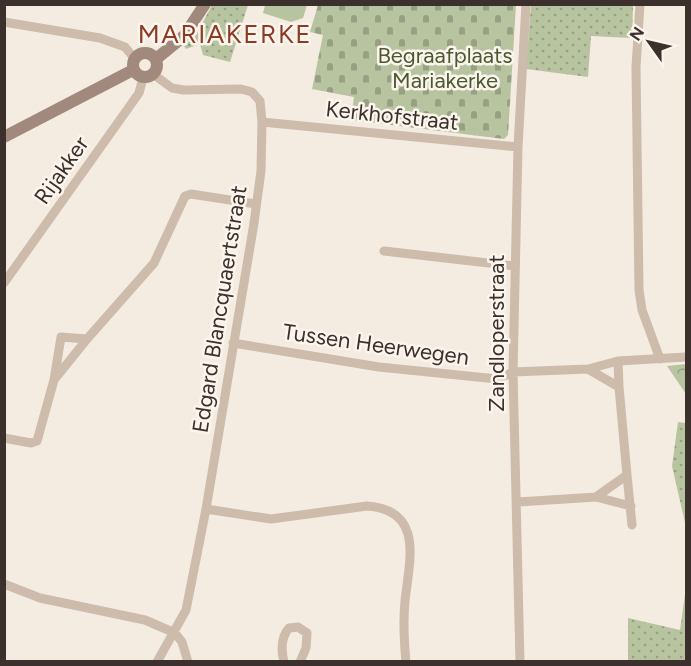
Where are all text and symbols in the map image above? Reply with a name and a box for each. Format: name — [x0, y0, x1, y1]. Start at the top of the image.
north arrow — [619, 12, 679, 72]
district label: MARIAKERKE — [138, 18, 312, 50]
text: N — [626, 23, 648, 44]
park label: Begraafplaats Mariakerke — [377, 42, 513, 94]
street label: Kerkhofstraat — [324, 95, 460, 136]
street label: Rijakker — [28, 131, 95, 209]
street label: Edgard Blancquaertstraat — [187, 183, 252, 435]
street label: Zandloperstraat — [483, 254, 510, 412]
street label: Tussen Heerwegen — [281, 318, 471, 371]

